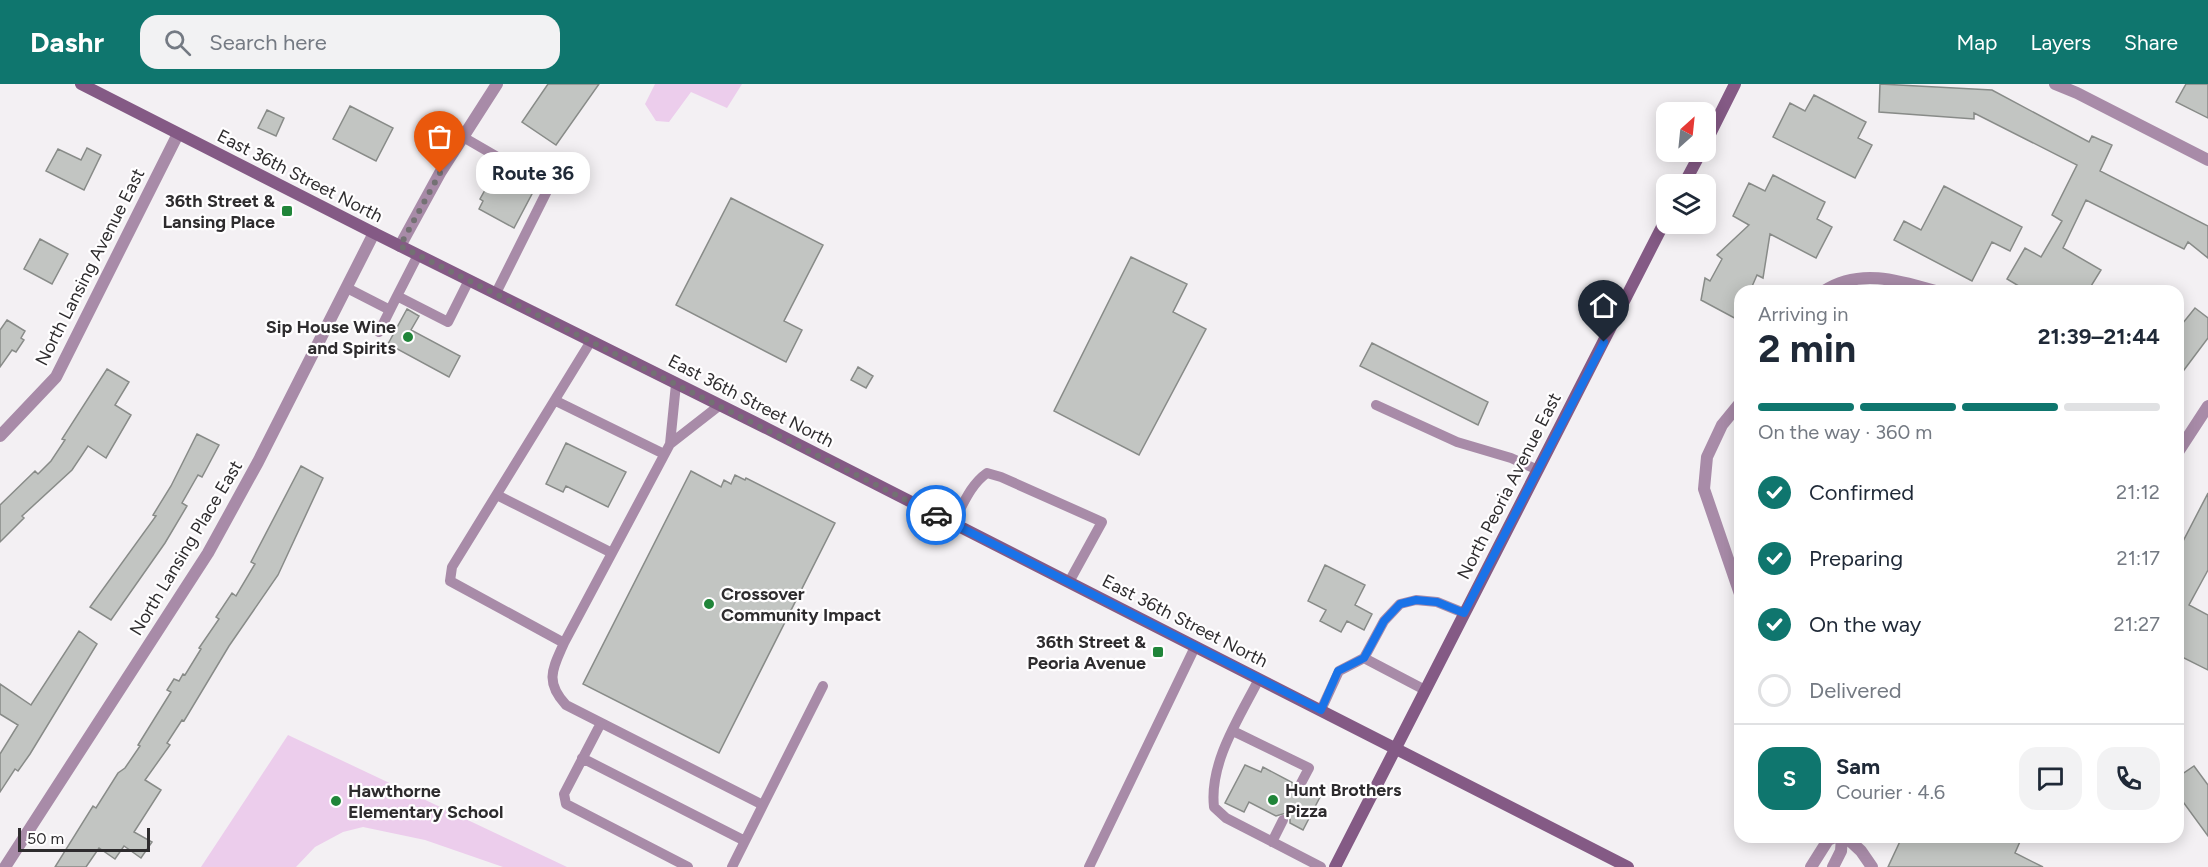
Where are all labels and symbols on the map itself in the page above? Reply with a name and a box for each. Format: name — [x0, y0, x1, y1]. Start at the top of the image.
north arrow — [1656, 102, 1716, 162]
pin — [414, 111, 465, 173]
street label: East 36th Street North — [214, 125, 386, 227]
callout: Route 36 — [476, 152, 590, 194]
street label: North Lansing Avenue East — [31, 165, 149, 369]
place label: 36th Street & Lansing Place — [162, 190, 275, 233]
marker: 36th Street & Lansing Place — [280, 204, 294, 218]
pin — [1578, 280, 1629, 342]
place label: Sip House Wine and Spirits — [266, 316, 397, 359]
marker: Sip House Wine and Spirits — [401, 330, 415, 344]
street label: East 36th Street North — [665, 350, 837, 452]
street label: North Peoria Avenue East — [1452, 389, 1566, 583]
street label: North Lansing Place East — [125, 456, 247, 640]
courier — [906, 485, 966, 545]
street label: East 36th Street North — [1099, 570, 1271, 672]
place label: Crossover Community Impact — [721, 583, 881, 626]
marker: Crossover Community Impact — [702, 597, 716, 611]
place label: 36th Street & Peoria Avenue — [1027, 631, 1146, 674]
marker: 36th Street & Peoria Avenue — [1151, 645, 1165, 659]
place label: Hunt Brothers Pizza — [1285, 779, 1402, 822]
place label: Hawthorne Elementary School — [348, 780, 503, 823]
marker: Hunt Brothers Pizza — [1266, 793, 1280, 807]
marker: Hawthorne Elementary School — [329, 794, 343, 808]
scale bar — [18, 825, 150, 852]

